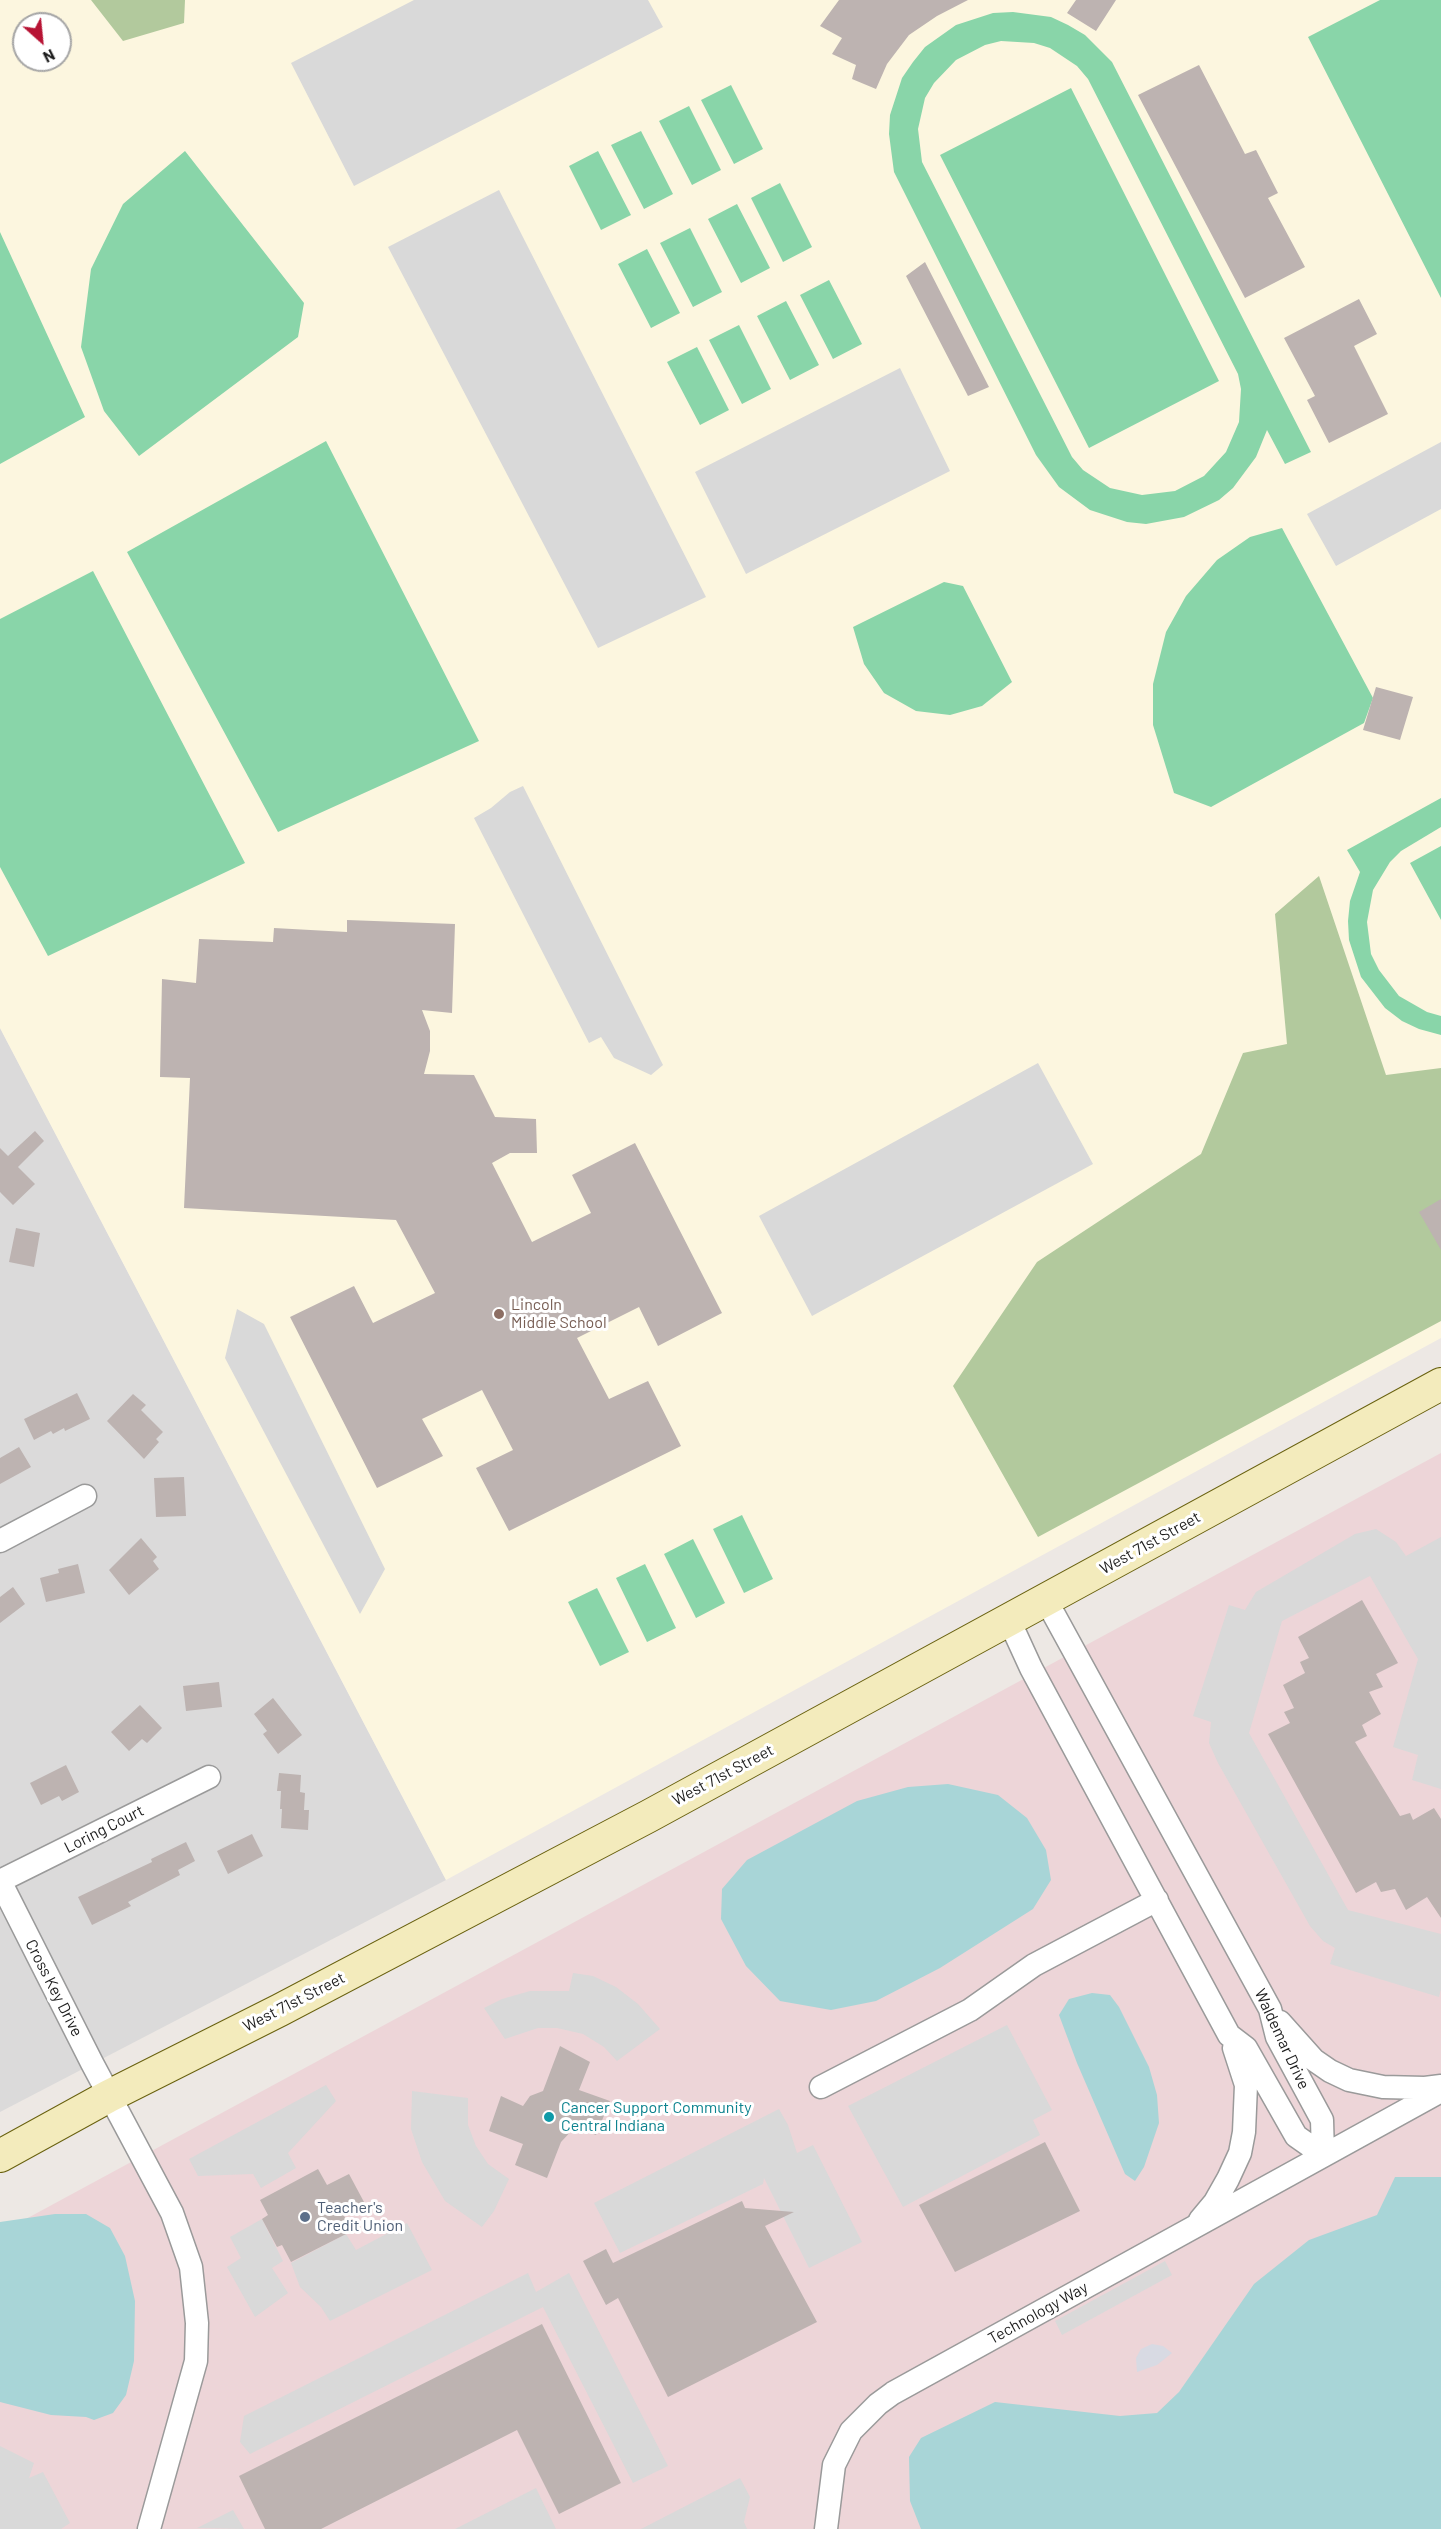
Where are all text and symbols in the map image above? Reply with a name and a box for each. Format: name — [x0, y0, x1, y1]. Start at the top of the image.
north arrow — [12, 12, 72, 72]
text: N — [40, 46, 59, 68]
place label: Lincoln Middle School — [511, 1295, 607, 1333]
marker: Lincoln Middle School — [492, 1307, 506, 1321]
street label: West 71st Street — [1096, 1507, 1204, 1579]
street label: West 71st Street — [669, 1740, 777, 1810]
street label: Loring Court — [61, 1801, 147, 1857]
street label: Cross Key Drive — [21, 1936, 87, 2040]
street label: West 71st Street — [240, 1968, 348, 2036]
street label: Waldemar Drive — [1250, 1986, 1314, 2092]
place label: Cancer Support Community Central Indiana — [561, 2098, 752, 2136]
marker: Cancer Support Community Central Indiana — [542, 2110, 556, 2124]
place label: Teacher's Credit Union — [317, 2198, 403, 2236]
marker: Teacher's Credit Union — [298, 2210, 312, 2224]
street label: Technology Way — [985, 2278, 1091, 2348]

